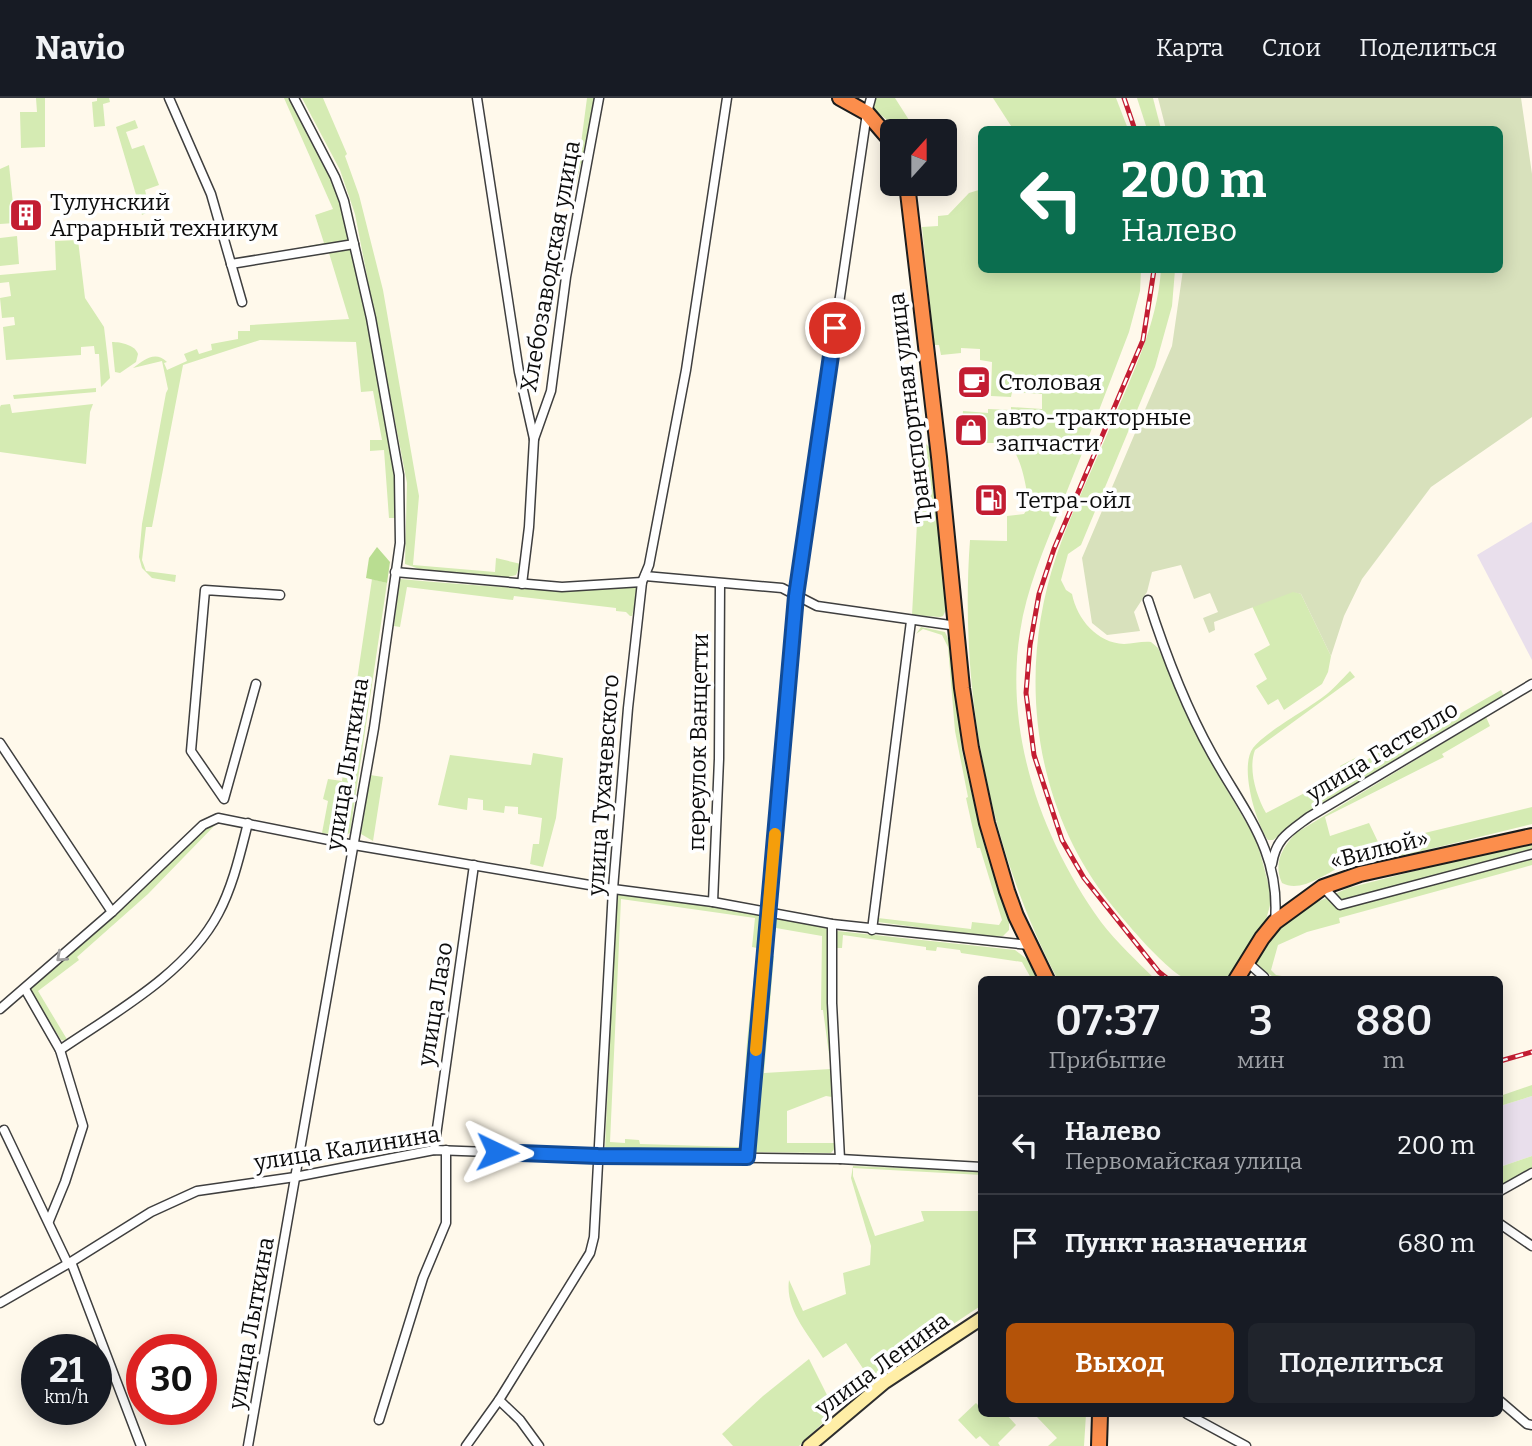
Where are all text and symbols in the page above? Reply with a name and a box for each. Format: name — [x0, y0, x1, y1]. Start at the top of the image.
text: Navio — [35, 28, 125, 68]
text: Карта — [1156, 34, 1224, 62]
text: Слои — [1262, 34, 1321, 62]
text: Поделиться — [1359, 34, 1497, 62]
north arrow — [880, 119, 957, 196]
map controls — [880, 119, 957, 196]
street label: Хлебозаводская улица — [514, 138, 586, 394]
text: 200 m — [1121, 151, 1266, 210]
icon: left — [1006, 154, 1097, 245]
place label: Тулунский Аграрный техникум — [50, 188, 278, 242]
building icon: Тулунский Аграрный техникум — [7, 196, 45, 234]
text: Налево — [1121, 211, 1237, 249]
street label: Транспортная улица — [882, 291, 938, 525]
pin — [805, 298, 865, 358]
icon: arrive — [816, 309, 854, 347]
cafe icon: Столовая — [955, 363, 993, 401]
place label: Столовая — [998, 368, 1102, 396]
place label: авто-тракторные запчасти — [996, 403, 1191, 457]
shop icon: авто-тракторные запчасти — [952, 411, 990, 449]
fuel station icon: Тетра-ойл — [972, 481, 1010, 519]
place label: Тетра-ойл — [1016, 486, 1131, 514]
street label: переулок Ванцетти — [682, 633, 714, 851]
street label: улица Тухачевского — [581, 673, 625, 898]
street label: улица Лыткина — [319, 675, 375, 853]
street label: улица Гастелло — [1300, 695, 1463, 808]
street label: «Вилюй» — [1327, 823, 1431, 875]
street label: улица Лазо — [411, 940, 459, 1069]
one-way arrow — [56, 949, 69, 961]
text: 07:37 — [1055, 996, 1160, 1046]
text: 3 — [1249, 996, 1273, 1046]
text: 880 — [1355, 996, 1432, 1046]
text: Прибытие — [1049, 1046, 1166, 1074]
text: мин — [1237, 1046, 1285, 1074]
text: m — [1383, 1046, 1405, 1074]
position arrow — [460, 1115, 534, 1189]
text: Налево — [1065, 1116, 1161, 1147]
street label: улица Калинина — [251, 1119, 442, 1177]
icon: left — [1006, 1126, 1044, 1164]
text: 200 m — [1398, 1130, 1475, 1161]
text: Первомайская улица — [1065, 1147, 1302, 1175]
icon: arrive — [1006, 1224, 1044, 1262]
text: Пункт назначения — [1065, 1228, 1307, 1259]
text: 680 m — [1397, 1228, 1475, 1259]
street label: улица Лыткина — [222, 1234, 280, 1412]
street label: улица Ленина — [809, 1306, 955, 1423]
button: Выход — [1006, 1323, 1234, 1403]
button: Поделиться — [1248, 1323, 1475, 1403]
speed limit sign: 30 — [126, 1334, 217, 1425]
text: 21 — [49, 1349, 84, 1391]
text: km/h — [44, 1386, 89, 1408]

